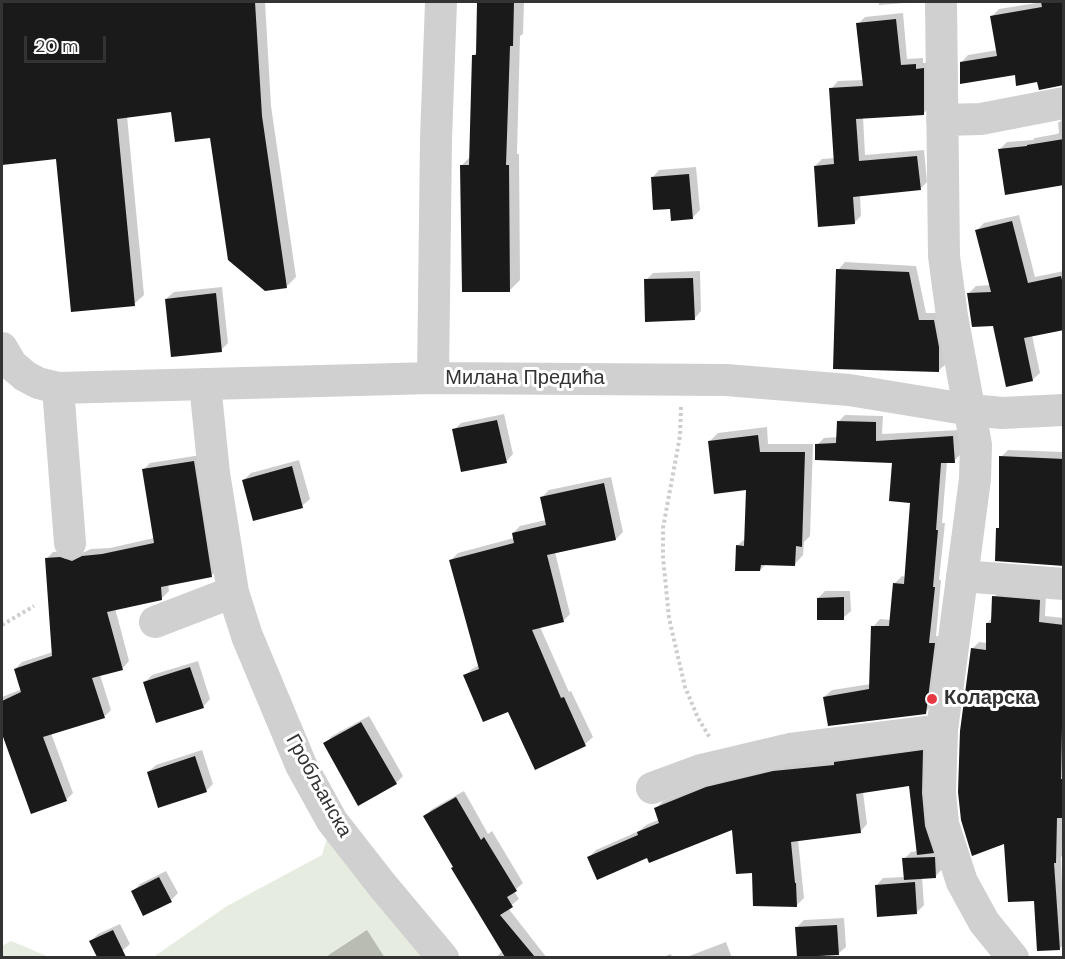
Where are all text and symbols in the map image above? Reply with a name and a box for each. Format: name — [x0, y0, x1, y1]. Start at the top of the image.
scale bar — [27, 24, 110, 62]
text: 20 m — [35, 34, 78, 58]
street label: Милана Предића — [445, 367, 605, 391]
place label: Коларска — [944, 687, 1036, 711]
marker: Коларска — [925, 692, 939, 706]
street label: Гробљанска — [280, 730, 356, 842]

